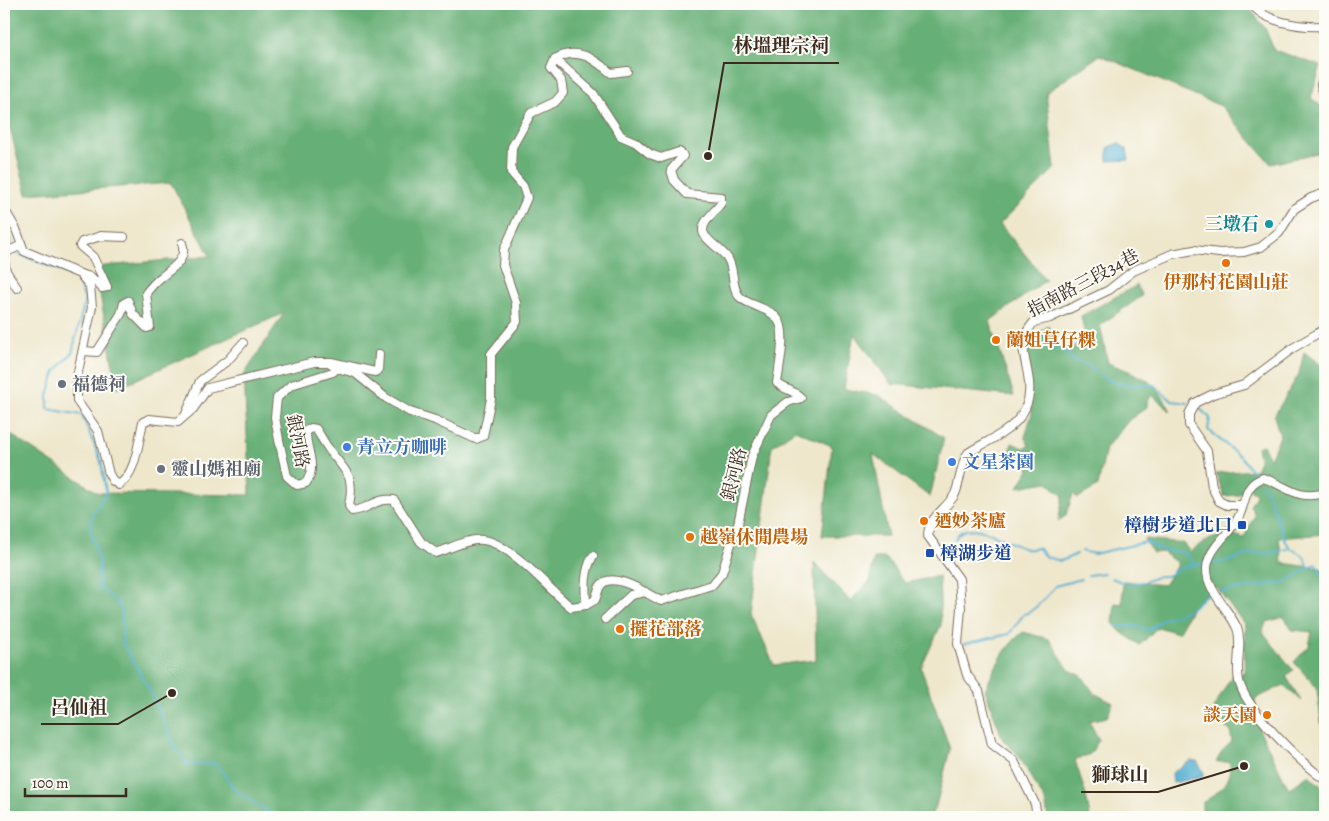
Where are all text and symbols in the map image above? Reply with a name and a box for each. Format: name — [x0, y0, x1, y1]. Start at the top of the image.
callout: 林塭理宗祠 — [724, 29, 839, 63]
text: 林塭理宗祠 — [733, 33, 829, 59]
place label: 三墩石 — [1205, 212, 1259, 236]
marker: 三墩石 — [1263, 218, 1275, 230]
street label: 指南路三段34巷 — [1023, 243, 1143, 323]
marker: 伊那村花園山莊 — [1220, 257, 1232, 269]
place label: 伊那村花園山莊 — [1163, 270, 1289, 294]
place label: 蘭姐草仔粿 — [1006, 328, 1096, 352]
marker: 蘭姐草仔粿 — [990, 334, 1002, 346]
place label: 福德祠 — [72, 372, 126, 396]
marker: 福德祠 — [56, 378, 68, 390]
street label: 銀河路 — [281, 412, 315, 470]
place label: 青立方咖啡 — [357, 435, 447, 459]
marker: 青立方咖啡 — [341, 441, 353, 453]
street label: 銀河路 — [716, 445, 752, 503]
place label: 文星茶園 — [962, 450, 1034, 474]
marker: 文星茶園 — [946, 456, 958, 468]
place label: 靈山媽祖廟 — [171, 457, 261, 481]
marker: 靈山媽祖廟 — [155, 463, 167, 475]
place label: 迺妙茶廬 — [934, 509, 1006, 533]
place label: 樟樹步道北口 — [1124, 513, 1232, 537]
marker: 迺妙茶廬 — [918, 515, 930, 527]
marker: 樟樹步道北口 — [1236, 519, 1248, 531]
place label: 越嶺休閒農場 — [700, 525, 808, 549]
marker: 越嶺休閒農場 — [684, 531, 696, 543]
place label: 樟湖步道 — [940, 541, 1012, 565]
marker: 樟湖步道 — [924, 547, 936, 559]
place label: 擺花部落 — [630, 617, 702, 641]
marker: 擺花部落 — [614, 623, 626, 635]
callout: 呂仙祖 — [41, 690, 118, 724]
text: 呂仙祖 — [50, 695, 108, 721]
place label: 談天園 — [1203, 703, 1257, 727]
marker: 談天園 — [1261, 709, 1273, 721]
callout: 獅球山 — [1081, 758, 1158, 792]
text: 獅球山 — [1091, 762, 1149, 788]
scale bar — [25, 766, 126, 798]
text: 100 m — [32, 773, 69, 793]

